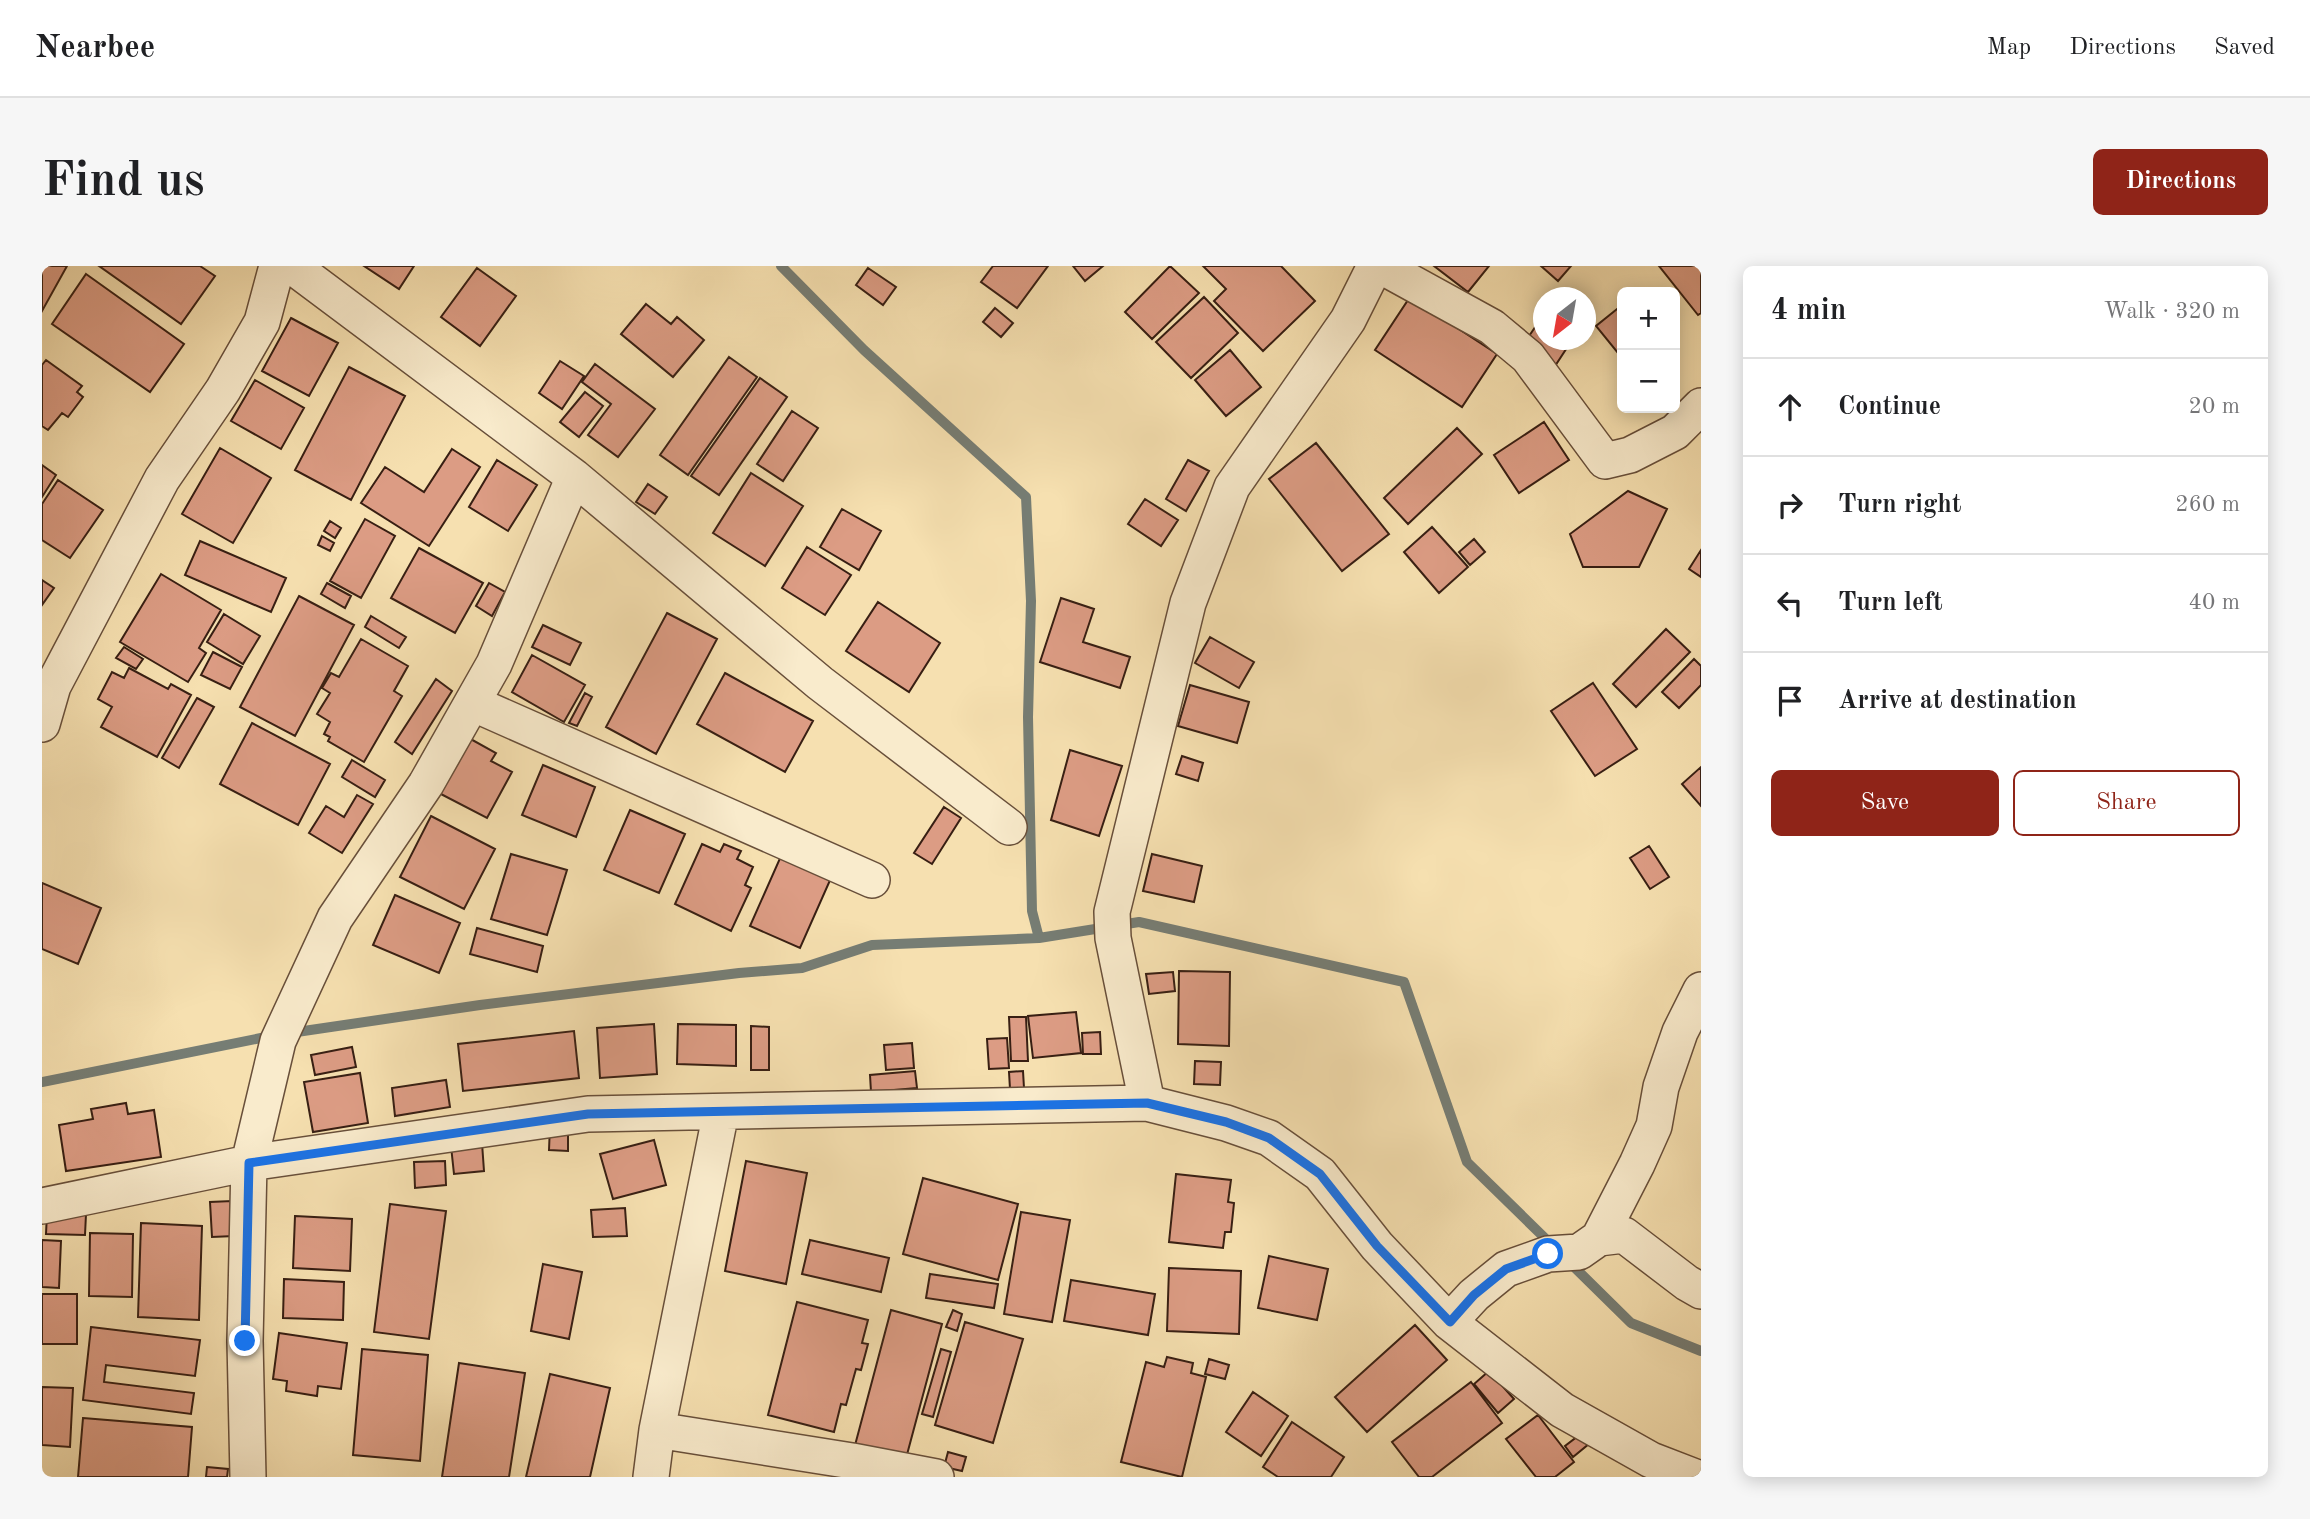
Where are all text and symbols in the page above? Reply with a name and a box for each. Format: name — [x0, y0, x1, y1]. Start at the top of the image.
text: Nearbee — [35, 32, 155, 65]
text: Map — [1987, 36, 2031, 60]
text: Directions — [2069, 36, 2176, 60]
text: Saved — [2214, 36, 2275, 60]
button: Directions — [2093, 149, 2268, 215]
text: Find us — [42, 158, 205, 207]
north arrow — [1533, 287, 1596, 350]
map controls — [1617, 287, 1680, 413]
button: + — [1617, 287, 1680, 350]
text: 4 min — [1771, 296, 1846, 326]
text: Walk · 320 m — [2104, 300, 2240, 323]
button: − — [1617, 350, 1680, 413]
icon: ahead — [1771, 388, 1809, 426]
text: Continue — [1838, 394, 1941, 420]
text: 20 m — [2189, 395, 2240, 418]
icon: right — [1771, 486, 1809, 524]
text: Turn right — [1838, 492, 1961, 518]
text: 260 m — [2175, 493, 2240, 516]
icon: left — [1771, 584, 1809, 622]
text: Turn left — [1838, 590, 1943, 616]
text: 40 m — [2189, 591, 2240, 614]
icon: arrive — [1771, 682, 1809, 720]
text: Arrive at destination — [1838, 688, 2077, 714]
button: Save — [1771, 770, 1999, 836]
button: Share — [2013, 770, 2240, 836]
route start — [1532, 1238, 1563, 1269]
route end — [229, 1325, 260, 1356]

